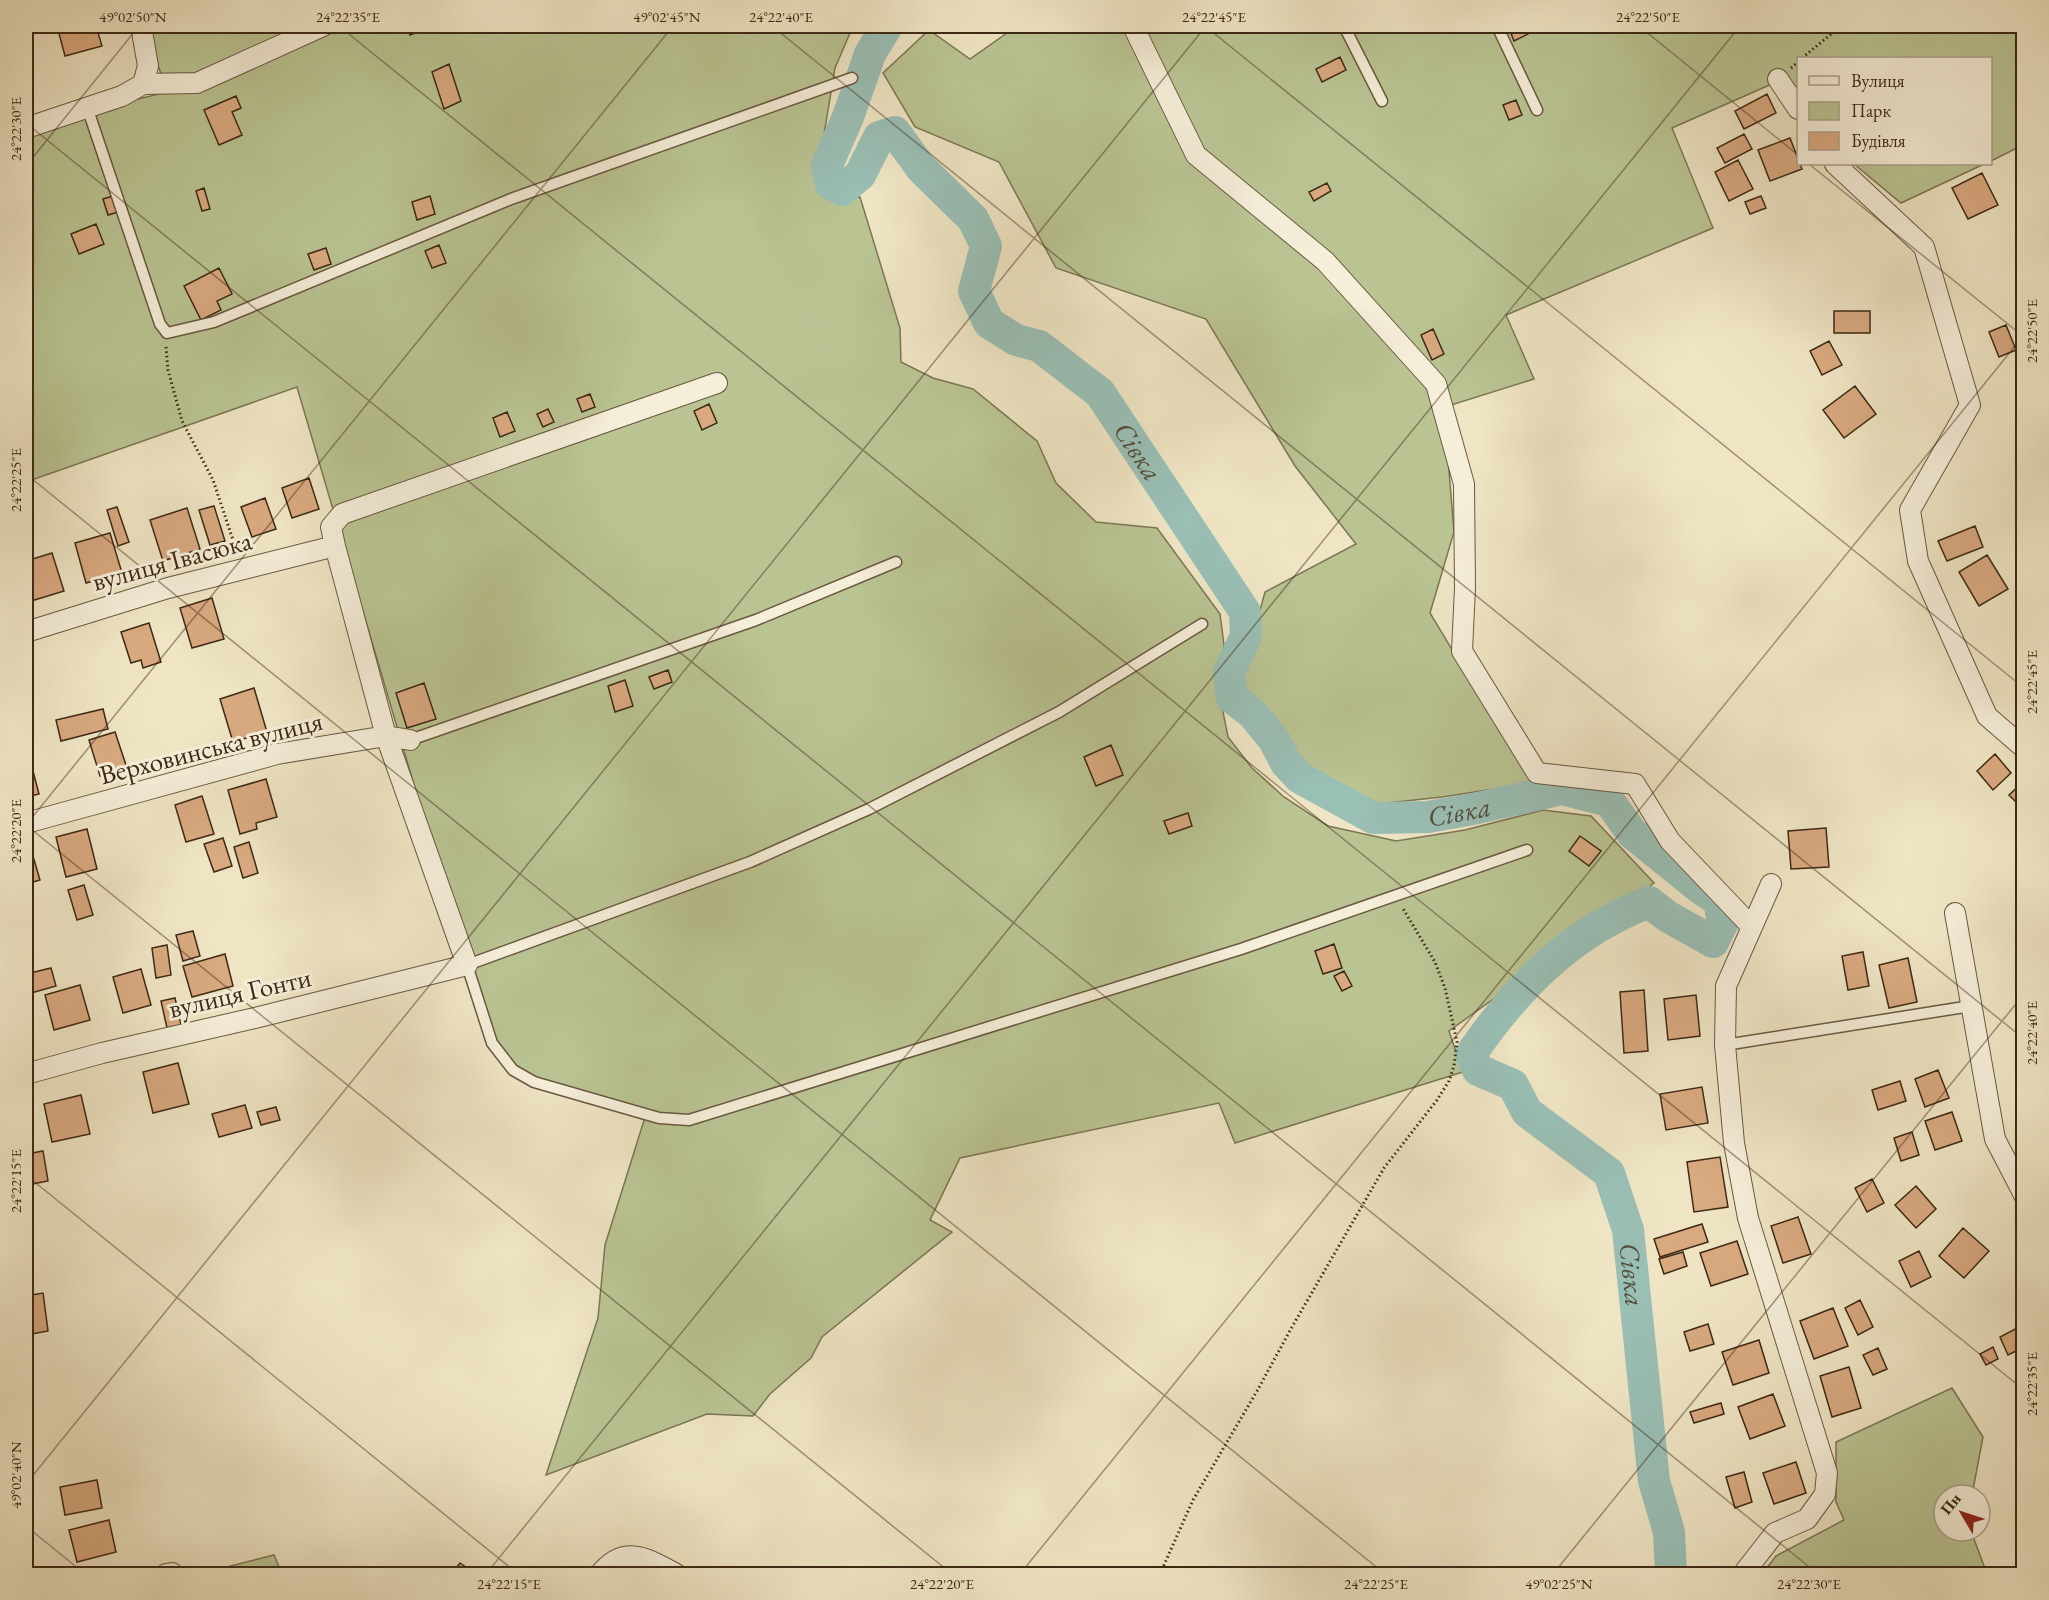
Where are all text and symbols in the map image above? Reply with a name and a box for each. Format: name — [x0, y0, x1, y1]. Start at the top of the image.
text: 49°02'50"N — [99, 7, 167, 26]
text: 24°22'35"E — [316, 7, 381, 26]
text: 49°02'45"N — [633, 7, 701, 26]
text: 24°22'40"E — [749, 7, 814, 26]
text: 24°22'45"E — [1182, 7, 1247, 26]
text: 24°22'50"E — [1616, 7, 1681, 26]
legend — [1797, 57, 1992, 165]
text: Вулиця — [1851, 69, 1904, 92]
text: 24°22'30"E — [6, 96, 25, 161]
text: Парк — [1851, 99, 1891, 122]
text: Будівля — [1851, 129, 1906, 152]
text: 24°22'50"E — [2022, 298, 2041, 363]
water label: Сівка — [1106, 415, 1171, 488]
text: 24°22'25"E — [6, 447, 25, 512]
street label: вулиця Івасюка — [88, 522, 256, 599]
text: 24°22'45"E — [2022, 649, 2041, 714]
street label: Верховинська вулиця — [96, 703, 326, 792]
water label: Сівка — [1424, 788, 1494, 835]
text: 24°22'20"E — [6, 798, 25, 863]
street label: вулиця Гонти — [165, 959, 315, 1026]
text: 24°22'40"E — [2022, 1000, 2041, 1065]
text: 24°22'15"E — [6, 1148, 25, 1213]
water label: Сівка — [1611, 1241, 1654, 1308]
text: 24°22'35"E — [2022, 1351, 2041, 1416]
text: 49°02'40"N — [6, 1441, 25, 1509]
north arrow — [1932, 1483, 1992, 1543]
text: Пн — [1936, 1489, 1966, 1519]
text: 24°22'15"E — [477, 1574, 542, 1593]
text: 24°22'20"E — [910, 1574, 975, 1593]
text: 24°22'25"E — [1344, 1574, 1409, 1593]
text: 49°02'25"N — [1525, 1574, 1593, 1593]
text: 24°22'30"E — [1777, 1574, 1842, 1593]

